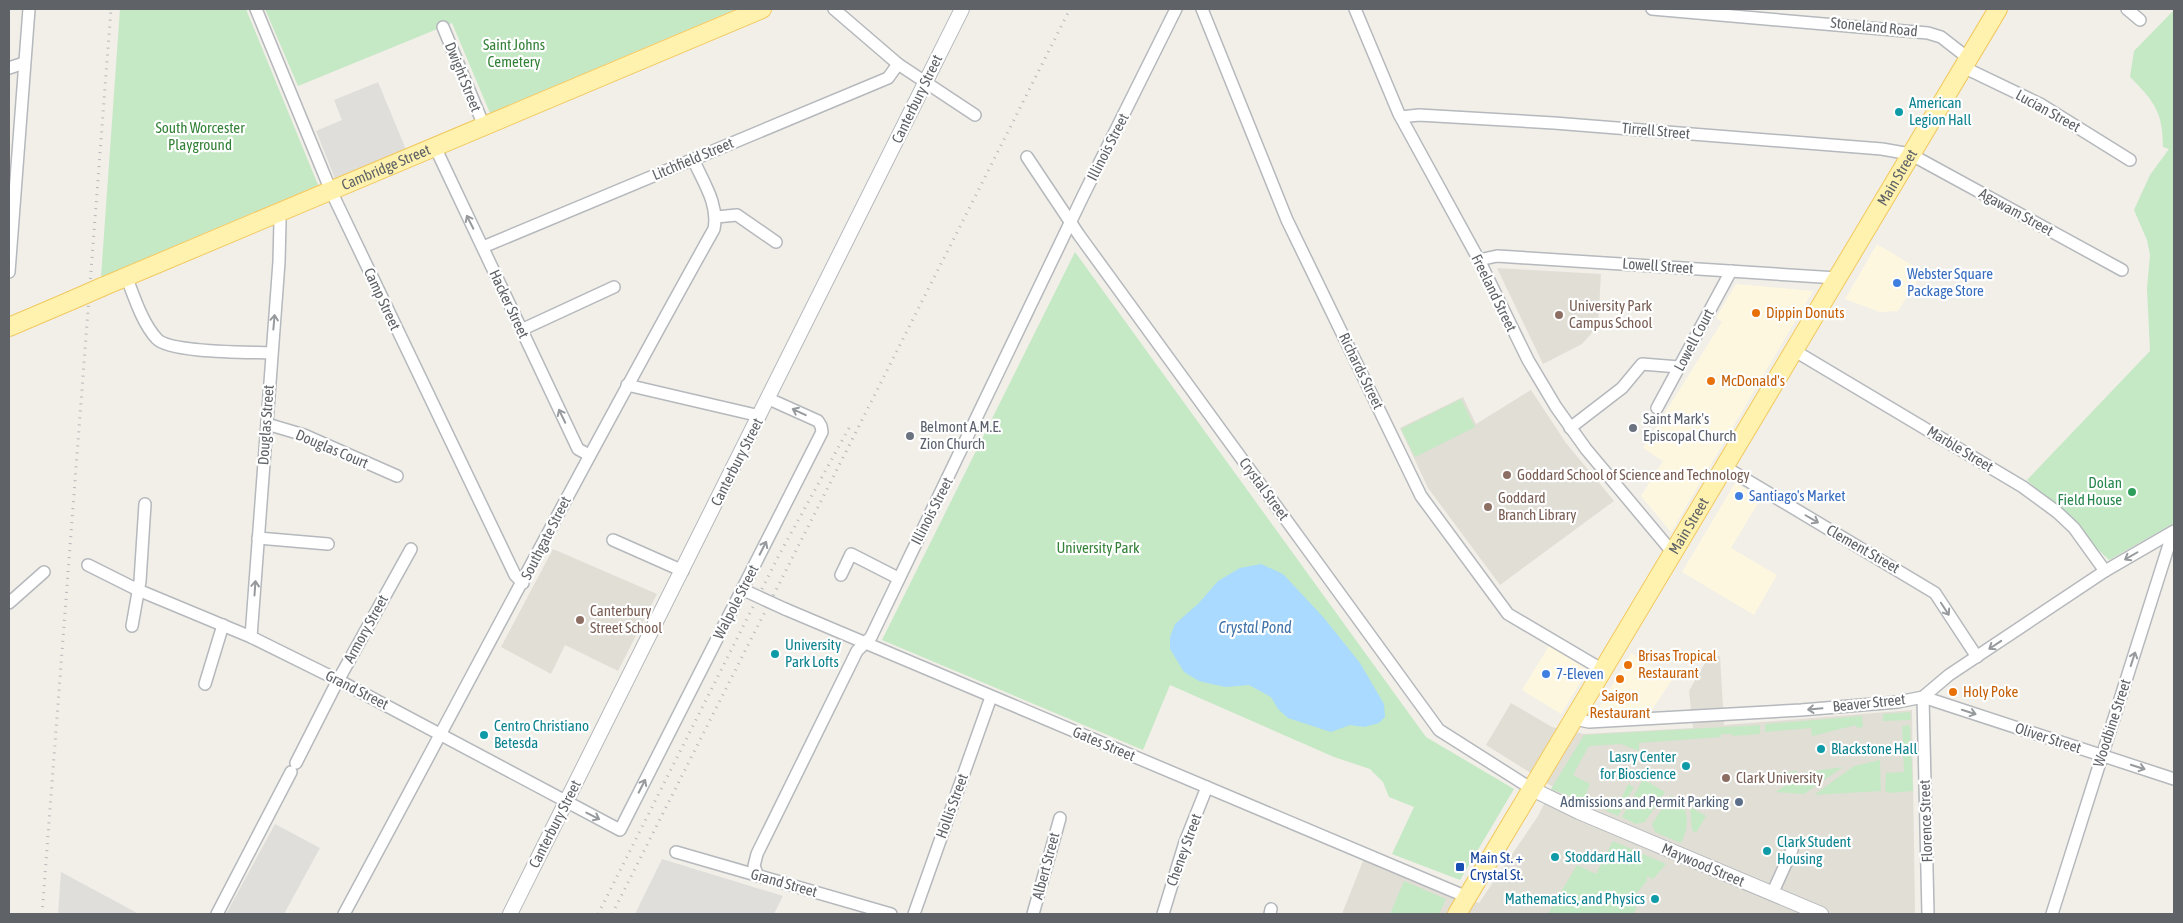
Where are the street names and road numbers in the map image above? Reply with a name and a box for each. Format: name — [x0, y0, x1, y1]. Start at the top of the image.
street label: Stoneland Road — [1830, 13, 1919, 40]
street label: Dwight Street — [442, 39, 485, 114]
street label: Canterbury Street — [888, 52, 945, 146]
street label: Lucian Street — [2013, 86, 2084, 135]
street label: Illinois Street — [1083, 110, 1132, 183]
street label: Tirrell Street — [1621, 119, 1691, 142]
street label: Litchfield Street — [650, 134, 736, 183]
street label: Cambridge Street — [339, 141, 433, 193]
street label: Main Street — [1873, 146, 1920, 209]
street label: Agawam Street — [1976, 184, 2056, 239]
street label: Freeland Street — [1468, 251, 1521, 334]
street label: Lowell Street — [1622, 255, 1694, 276]
street label: Camp Street — [361, 265, 404, 333]
street label: Hacker Street — [486, 267, 533, 341]
street label: Lowell Court — [1670, 306, 1717, 374]
street label: Richards Street — [1336, 330, 1387, 412]
street label: Douglas Street — [254, 384, 277, 466]
street label: Canterbury Street — [707, 415, 766, 509]
street label: Marble Street — [1924, 422, 1996, 475]
street label: Douglas Court — [293, 426, 371, 471]
street label: Crystal Street — [1236, 454, 1293, 523]
street label: Illinois Street — [907, 474, 956, 547]
street label: Southgate Street — [517, 493, 574, 582]
street label: Main Street — [1665, 494, 1712, 557]
street label: Clement Street — [1824, 521, 1903, 576]
street label: Walpole Street — [710, 562, 762, 642]
street label: Armory Street — [340, 592, 391, 666]
street label: Grand Street — [323, 666, 392, 713]
street label: Woodbine Street — [2089, 677, 2134, 769]
street label: Beaver Street — [1832, 690, 1906, 715]
street label: Oliver Street — [2013, 719, 2083, 756]
street label: Gates Street — [1070, 723, 1138, 764]
street label: Hollis Street — [932, 771, 971, 840]
street label: Canterbury Street — [525, 777, 584, 871]
street label: Florence Street — [1916, 779, 1935, 863]
street label: Cheney Street — [1163, 811, 1205, 888]
street label: Albert Street — [1028, 830, 1063, 901]
street label: Maywood Street — [1659, 839, 1747, 890]
street label: Grand Street — [749, 865, 819, 900]

